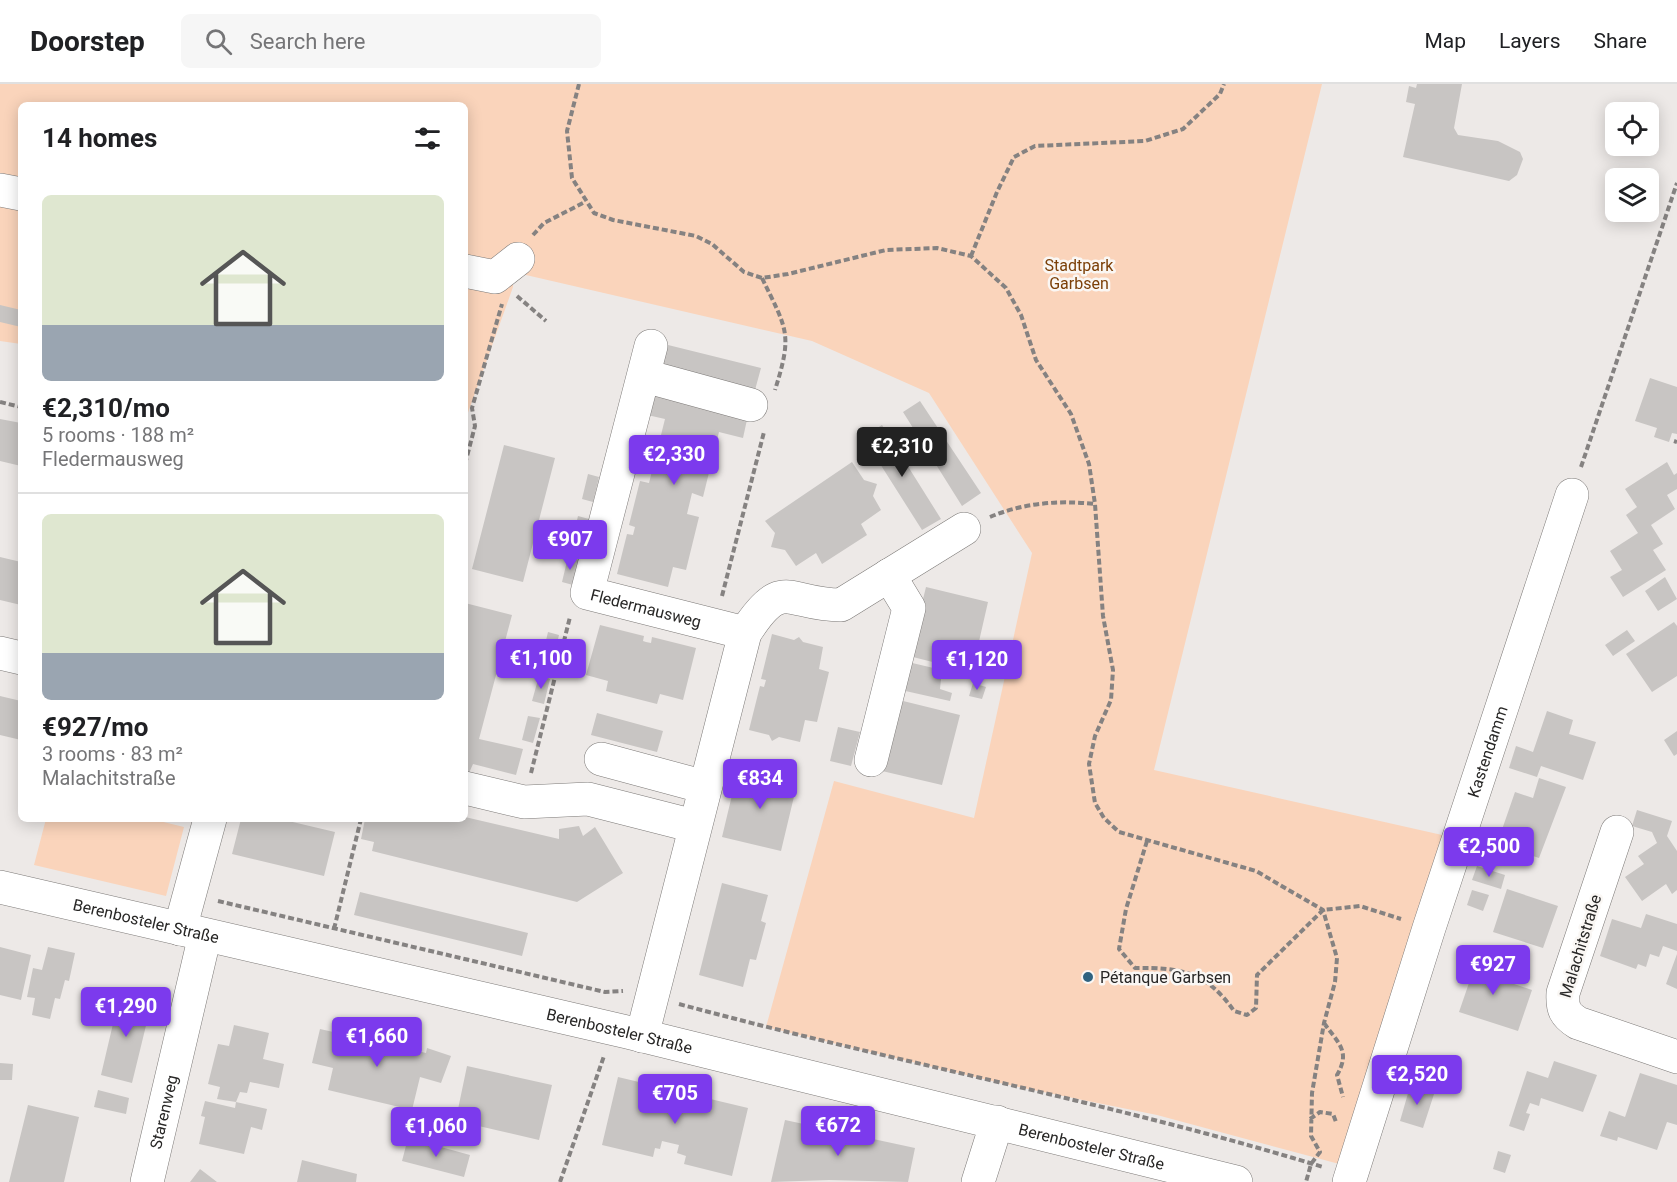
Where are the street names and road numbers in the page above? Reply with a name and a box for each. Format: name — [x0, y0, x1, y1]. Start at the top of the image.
street label: Fledermausweg — [589, 585, 703, 632]
street label: Kastendamm — [1464, 704, 1512, 800]
street label: Malachitstraße — [1556, 892, 1605, 1000]
street label: Berenbosteler Straße — [71, 895, 221, 947]
street label: Berenbosteler Straße — [545, 1005, 694, 1058]
street label: Starenweg — [146, 1073, 182, 1151]
street label: Berenbosteler Straße — [1017, 1120, 1166, 1174]

